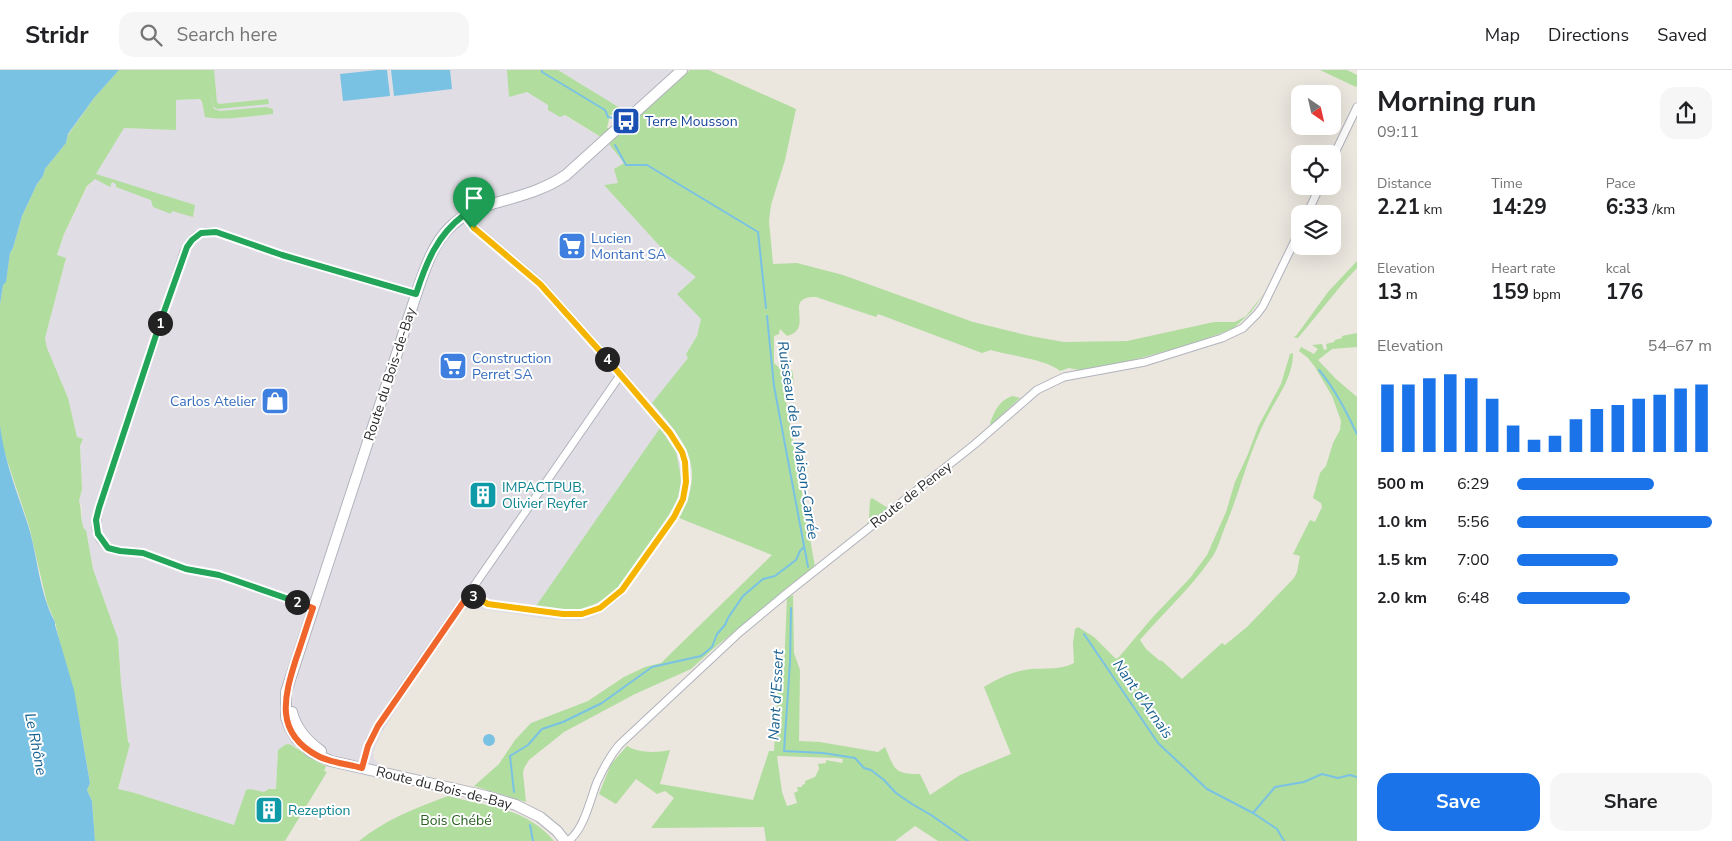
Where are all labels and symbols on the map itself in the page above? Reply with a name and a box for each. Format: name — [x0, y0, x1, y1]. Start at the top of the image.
north arrow — [1291, 85, 1341, 135]
bus stop icon: Terre Mousson — [611, 106, 641, 136]
place label: Terre Mousson — [645, 112, 738, 131]
pin — [453, 177, 495, 228]
place label: Lucien Montant SA — [591, 229, 666, 264]
supermarket icon: Lucien Montant SA — [557, 231, 587, 261]
street label: Route du Bois-de-Bay — [359, 304, 421, 443]
pin: 1 — [148, 310, 172, 336]
water label: Ruisseau de la Maison-Carrée — [772, 339, 824, 541]
pin: 4 — [594, 346, 620, 372]
place label: Construction Perret SA — [472, 349, 551, 384]
supermarket icon: Construction Perret SA — [438, 351, 468, 381]
shop icon: Carlos Atelier — [260, 386, 290, 416]
place label: Carlos Atelier — [170, 392, 256, 411]
street label: Route de Peney — [866, 457, 956, 533]
place label: IMPACTPUB, Olivier Reyfer — [502, 478, 587, 513]
building icon: IMPACTPUB, Olivier Reyfer — [468, 480, 498, 510]
pin: 3 — [460, 584, 486, 608]
pin: 2 — [284, 590, 310, 614]
water label: Nant d'Essert — [764, 648, 788, 741]
water label: Nant d'Arnais — [1108, 656, 1178, 742]
water label: Le Rhône — [20, 711, 52, 777]
street label: Route du Bois-de-Bay — [374, 762, 515, 814]
building icon: Rezeption — [254, 795, 284, 825]
place label: Rezeption — [288, 801, 350, 820]
park label: Bois Chébé — [420, 811, 492, 830]

